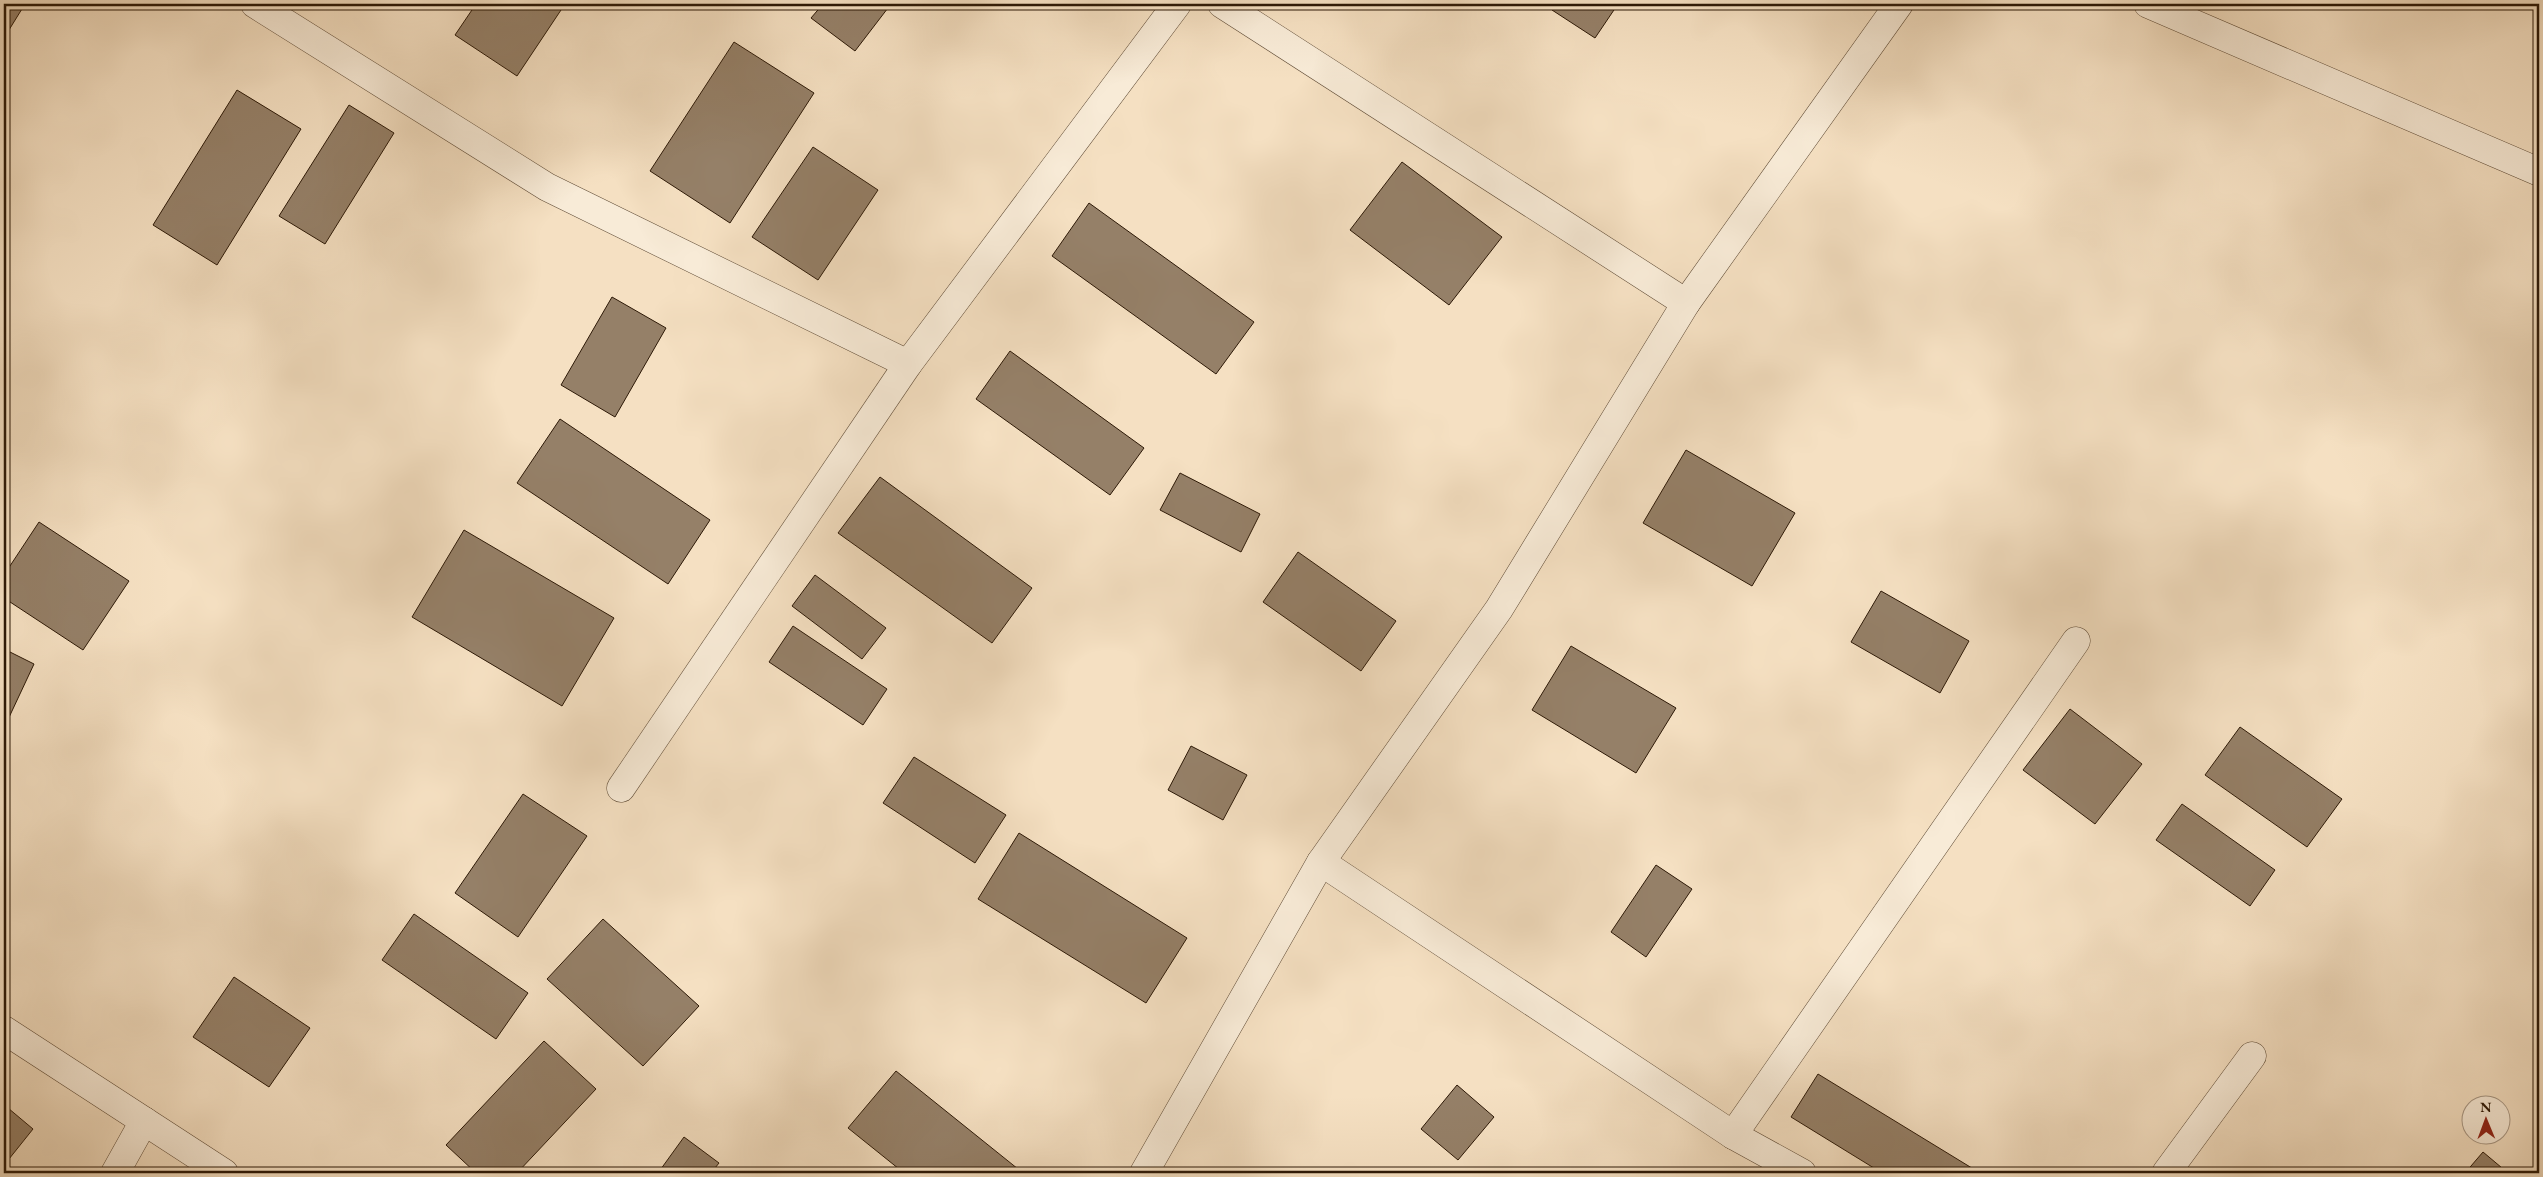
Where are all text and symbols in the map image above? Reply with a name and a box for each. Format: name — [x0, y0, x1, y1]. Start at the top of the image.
north arrow — [2460, 1094, 2510, 1144]
text: N — [2480, 1098, 2492, 1116]

